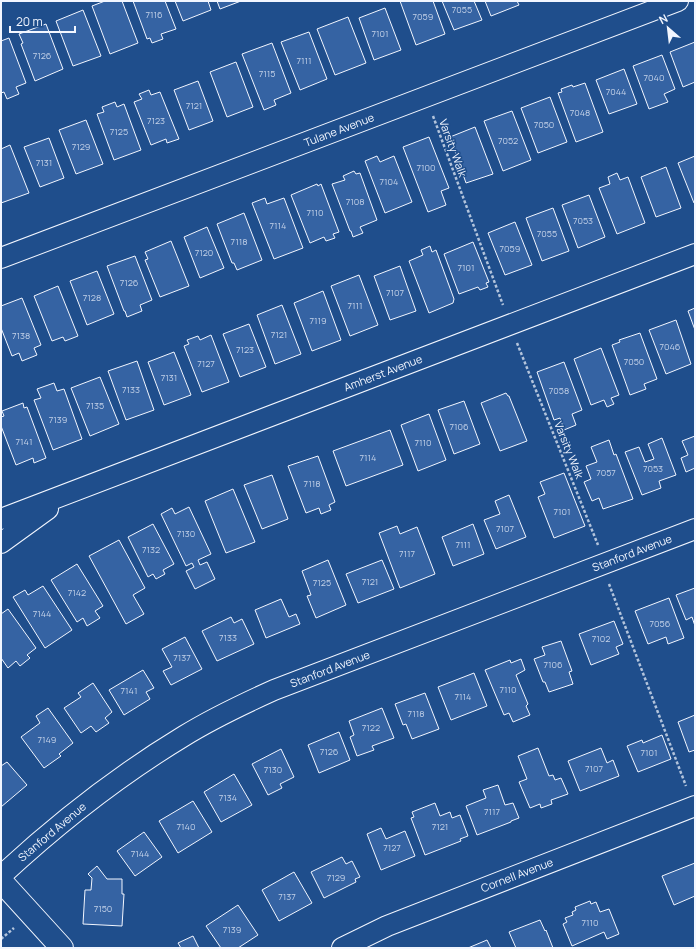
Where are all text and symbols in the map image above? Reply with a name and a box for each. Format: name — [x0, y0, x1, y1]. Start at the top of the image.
house number: 7055 — [452, 3, 472, 16]
scale bar — [10, 8, 75, 34]
house number: 7116 — [145, 8, 163, 21]
north arrow — [648, 8, 688, 48]
house number: 7059 — [413, 10, 433, 23]
text: N — [656, 10, 670, 27]
text: 20 m — [16, 13, 43, 30]
house number: 7101 — [371, 27, 389, 40]
house number: 7126 — [33, 49, 52, 62]
house number: 7111 — [296, 54, 312, 67]
house number: 7115 — [259, 67, 275, 80]
house number: 7040 — [644, 71, 664, 84]
house number: 7044 — [606, 85, 626, 98]
house number: 7121 — [186, 99, 202, 112]
house number: 7048 — [570, 106, 590, 119]
street label: Tulane Avenue — [302, 109, 377, 150]
house number: 7123 — [147, 114, 165, 127]
street label: Varsity Walk — [436, 117, 471, 179]
house number: 7050 — [534, 118, 554, 131]
house number: 7125 — [110, 125, 128, 138]
house number: 7052 — [498, 134, 518, 147]
house number: 7129 — [72, 140, 90, 153]
house number: 7131 — [36, 156, 52, 169]
house number: 7100 — [416, 161, 436, 174]
house number: 7104 — [380, 175, 398, 188]
house number: 7108 — [346, 195, 364, 208]
house number: 7110 — [306, 206, 324, 219]
house number: 7053 — [573, 214, 593, 227]
house number: 7114 — [270, 219, 286, 232]
house number: 7055 — [537, 227, 557, 240]
house number: 7118 — [231, 235, 247, 248]
house number: 7059 — [500, 242, 520, 255]
house number: 7120 — [195, 246, 213, 259]
house number: 7101 — [457, 261, 475, 274]
house number: 7126 — [120, 276, 139, 289]
house number: 7107 — [386, 286, 404, 299]
house number: 7128 — [83, 291, 101, 304]
house number: 7111 — [347, 299, 363, 312]
house number: 7119 — [309, 314, 327, 327]
house number: 7121 — [271, 328, 287, 341]
house number: 7138 — [12, 329, 30, 342]
house number: 7046 — [660, 340, 681, 353]
house number: 7123 — [236, 343, 254, 356]
street label: Amherst Avenue — [341, 350, 425, 394]
house number: 7050 — [624, 355, 644, 368]
house number: 7127 — [197, 357, 215, 370]
house number: 7131 — [161, 371, 177, 384]
house number: 7133 — [122, 383, 140, 396]
house number: 7058 — [549, 384, 569, 397]
house number: 7135 — [86, 399, 104, 412]
house number: 7139 — [49, 413, 67, 426]
street label: Varsity Walk — [551, 419, 588, 481]
house number: 7106 — [449, 420, 469, 433]
house number: 7141 — [16, 435, 32, 448]
house number: 7110 — [414, 436, 432, 449]
house number: 7114 — [360, 451, 376, 464]
house number: 7053 — [643, 462, 663, 475]
house number: 7057 — [596, 466, 616, 479]
house number: 7118 — [304, 477, 320, 490]
house number: 7101 — [553, 505, 571, 518]
house number: 7107 — [496, 522, 514, 535]
house number: 7130 — [177, 527, 195, 540]
street label: Stanford Avenue — [590, 530, 674, 575]
house number: 7111 — [455, 538, 471, 551]
house number: 7132 — [142, 543, 160, 556]
house number: 7117 — [399, 547, 416, 560]
house number: 7121 — [362, 575, 378, 588]
house number: 7125 — [313, 576, 331, 589]
house number: 7142 — [68, 586, 86, 599]
house number: 7144 — [33, 607, 51, 620]
house number: 7056 — [650, 617, 671, 630]
house number: 7133 — [219, 631, 237, 644]
house number: 7102 — [592, 632, 610, 645]
street label: Stanford Avenue — [288, 646, 372, 691]
house number: 7137 — [173, 651, 191, 664]
house number: 7106 — [543, 658, 563, 671]
house number: 7110 — [499, 683, 517, 696]
house number: 7141 — [121, 684, 137, 697]
house number: 7114 — [455, 690, 471, 703]
house number: 7118 — [408, 707, 424, 720]
house number: 7122 — [362, 721, 380, 734]
house number: 7149 — [38, 733, 56, 746]
house number: 7126 — [320, 745, 339, 758]
house number: 7101 — [640, 746, 658, 759]
house number: 7107 — [585, 762, 603, 775]
house number: 7130 — [264, 763, 282, 776]
house number: 7134 — [219, 791, 237, 804]
street label: Stanford Avenue — [15, 798, 89, 864]
house number: 7117 — [484, 805, 501, 818]
house number: 7140 — [177, 820, 195, 833]
house number: 7121 — [432, 820, 448, 833]
house number: 7127 — [383, 841, 401, 854]
house number: 7144 — [131, 847, 149, 860]
street label: Cornell Avenue — [479, 854, 556, 895]
house number: 7129 — [327, 871, 345, 884]
house number: 7137 — [278, 890, 296, 903]
house number: 7150 — [94, 902, 112, 915]
house number: 7110 — [581, 916, 599, 929]
house number: 7139 — [223, 923, 241, 936]

